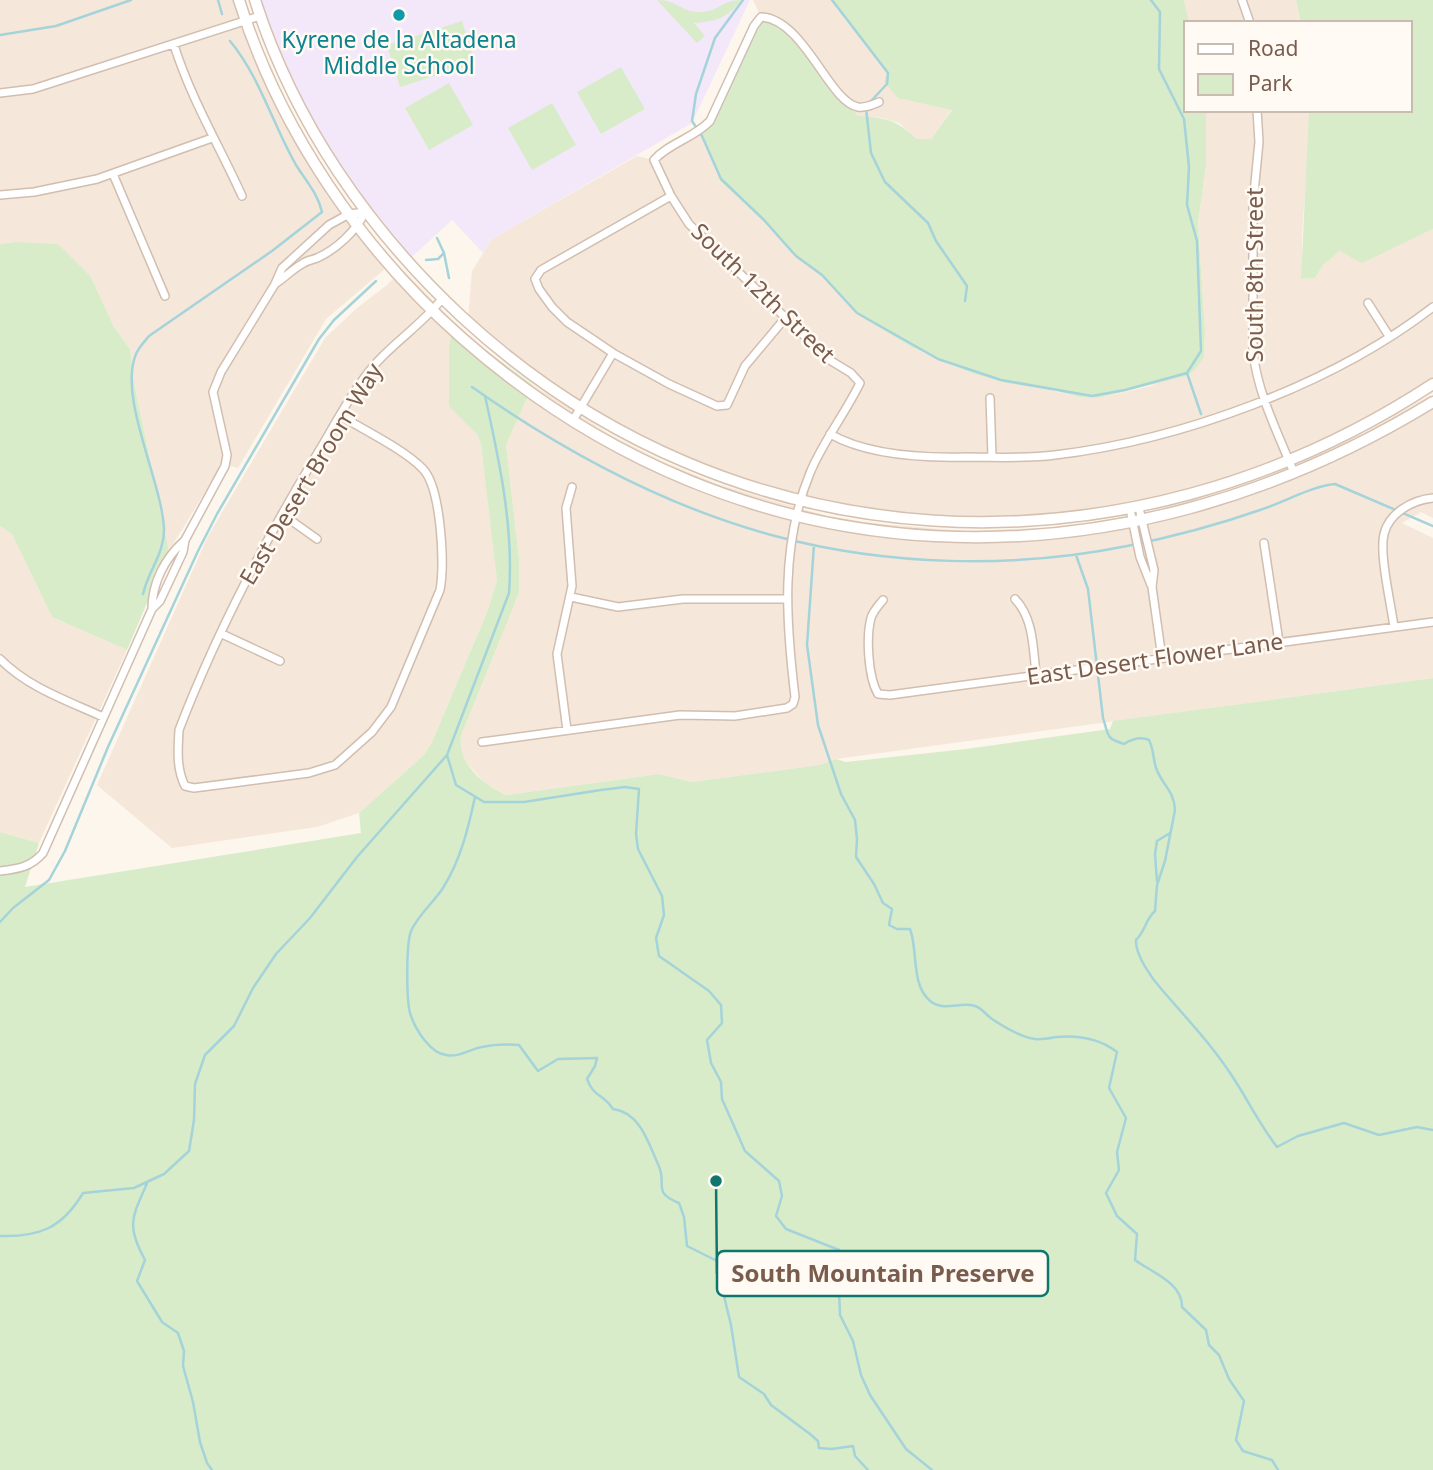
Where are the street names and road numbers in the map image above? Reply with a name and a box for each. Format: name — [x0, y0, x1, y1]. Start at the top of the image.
street label: South 8th Street — [1238, 187, 1270, 363]
street label: South 12th Street — [685, 215, 843, 369]
street label: East Desert Broom Way — [231, 356, 389, 590]
street label: East Desert Flower Lane — [1025, 624, 1285, 692]

